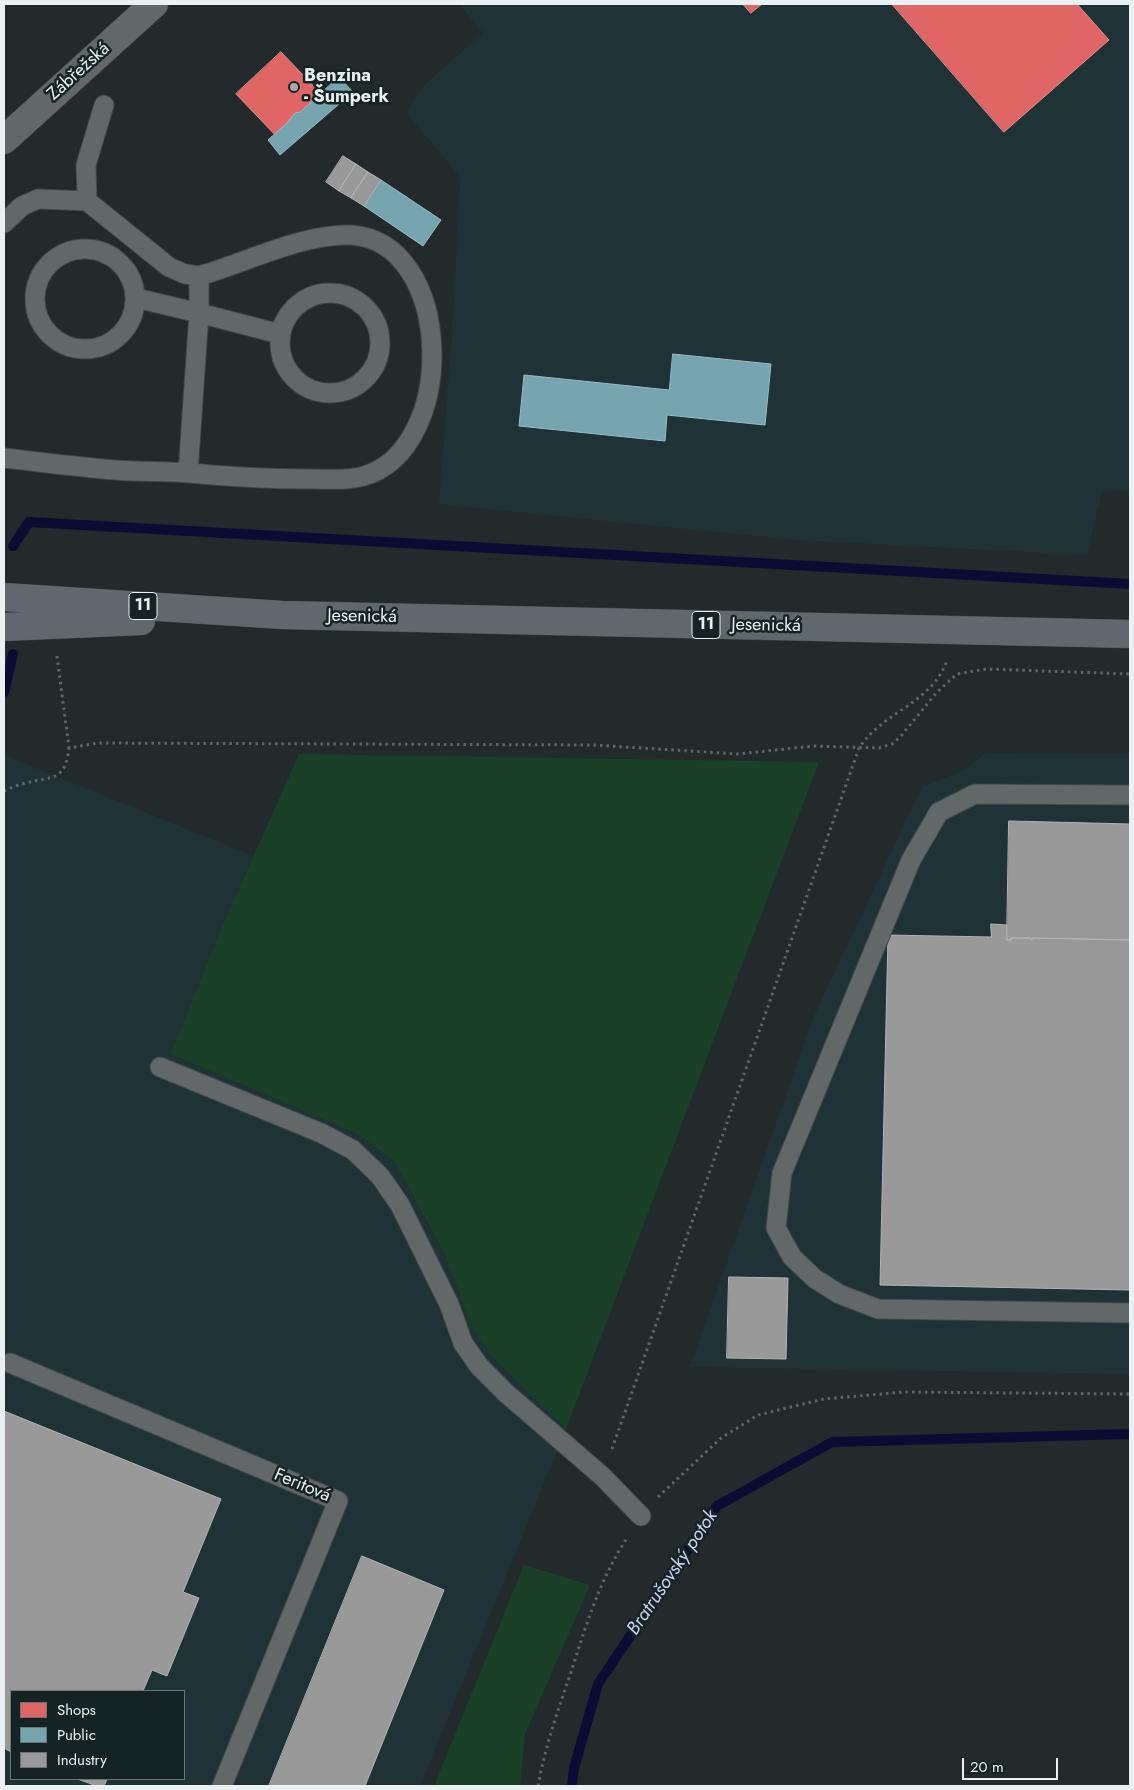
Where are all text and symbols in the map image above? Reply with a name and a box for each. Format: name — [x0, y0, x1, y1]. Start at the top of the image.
street label: Zábřežská — [43, 38, 115, 106]
place label: Benzina - Šumperk — [304, 66, 389, 108]
marker: Benzina - Šumperk — [288, 81, 300, 93]
road number: 11 — [129, 592, 157, 620]
street label: Jesenická — [327, 606, 397, 628]
road number: 11 — [692, 612, 720, 638]
street label: Jesenická — [731, 615, 801, 637]
street label: Feritová — [271, 1465, 333, 1507]
water label: Bratrušovský potok — [623, 1506, 723, 1640]
legend — [10, 1690, 185, 1780]
text: Shops — [57, 1699, 96, 1721]
text: Public — [57, 1724, 96, 1746]
scale bar — [964, 1748, 1060, 1780]
text: Industry — [57, 1749, 107, 1771]
text: 20 m — [970, 1756, 1004, 1778]

